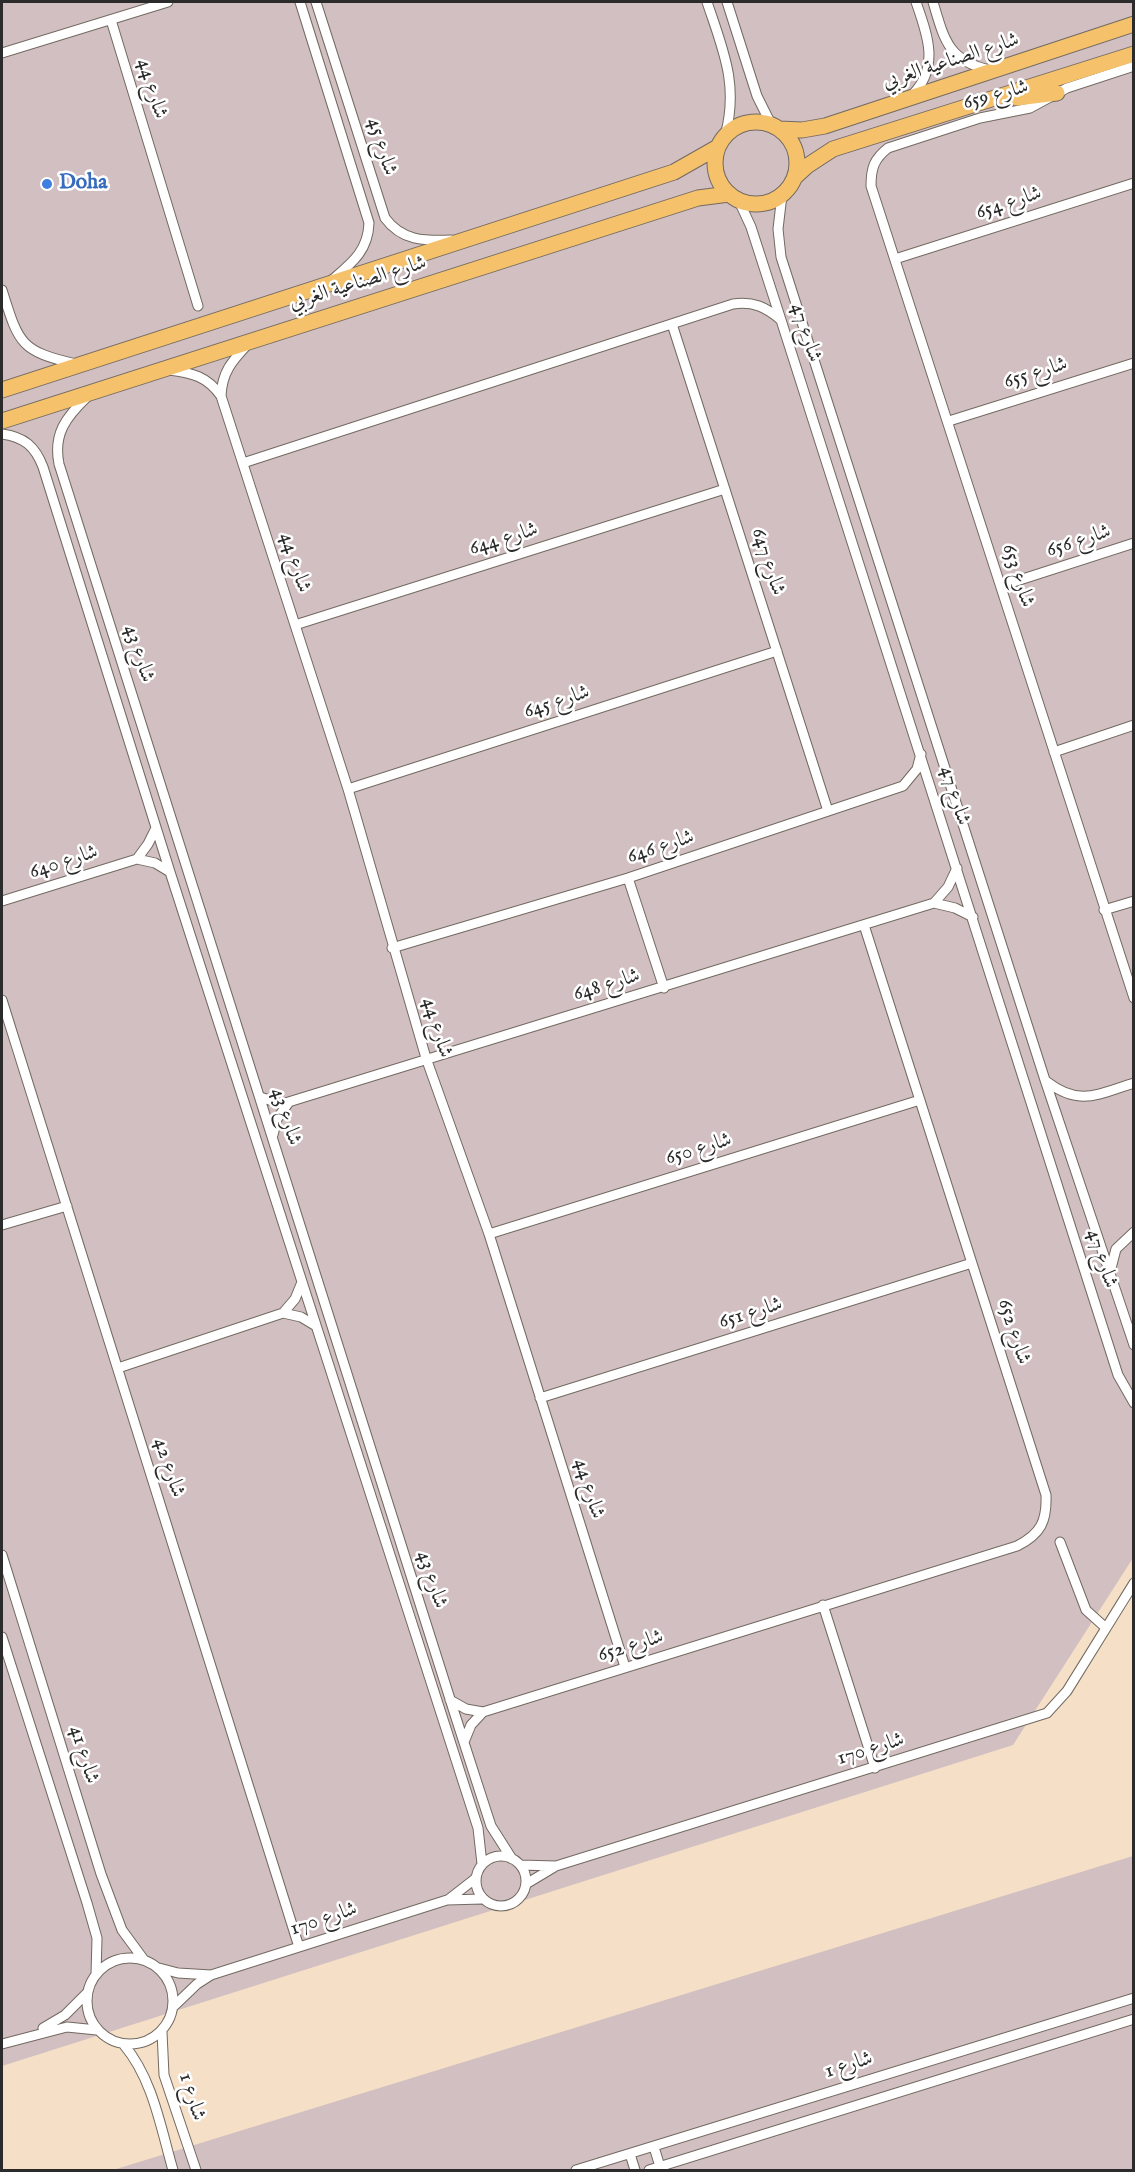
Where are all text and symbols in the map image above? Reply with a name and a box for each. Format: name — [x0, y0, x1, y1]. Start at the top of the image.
street label: شارع الصناعية الغربي — [879, 28, 1023, 96]
street label: شارع 44 — [130, 56, 172, 122]
street label: شارع 659 — [961, 75, 1031, 117]
street label: شارع 45 — [360, 115, 402, 179]
place label: Doha — [59, 171, 107, 197]
marker: Doha — [40, 177, 54, 191]
street label: شارع 654 — [973, 182, 1045, 226]
street label: شارع الصناعية الغربي — [286, 251, 430, 317]
street label: شارع 47 — [784, 300, 826, 366]
street label: شارع 655 — [1001, 352, 1071, 396]
street label: شارع 644 — [467, 518, 541, 562]
street label: شارع 656 — [1044, 520, 1114, 564]
street label: شارع 647 — [744, 525, 790, 599]
street label: شارع 44 — [272, 530, 316, 596]
street label: شارع 653 — [995, 541, 1039, 611]
street label: شارع 43 — [117, 622, 159, 686]
street label: شارع 645 — [521, 681, 593, 725]
street label: شارع 47 — [933, 763, 975, 829]
street label: شارع 646 — [624, 825, 698, 871]
street label: شارع 640 — [27, 840, 101, 886]
street label: شارع 648 — [571, 964, 643, 1008]
street label: شارع 44 — [415, 995, 457, 1061]
street label: شارع 43 — [264, 1085, 306, 1149]
street label: شارع 650 — [663, 1128, 735, 1172]
street label: شارع 47 — [1080, 1226, 1122, 1292]
street label: شارع 651 — [716, 1292, 786, 1336]
street label: شارع 652 — [991, 1296, 1035, 1368]
street label: شارع 42 — [147, 1435, 189, 1501]
street label: شارع 44 — [567, 1456, 609, 1522]
street label: شارع 43 — [410, 1548, 452, 1612]
street label: شارع 652 — [595, 1625, 667, 1669]
street label: شارع 41 — [62, 1723, 104, 1787]
street label: شارع 170 — [834, 1728, 908, 1772]
street label: شارع 170 — [287, 1897, 361, 1943]
street label: شارع 1 — [822, 2047, 876, 2085]
street label: شارع 1 — [172, 2070, 210, 2124]

